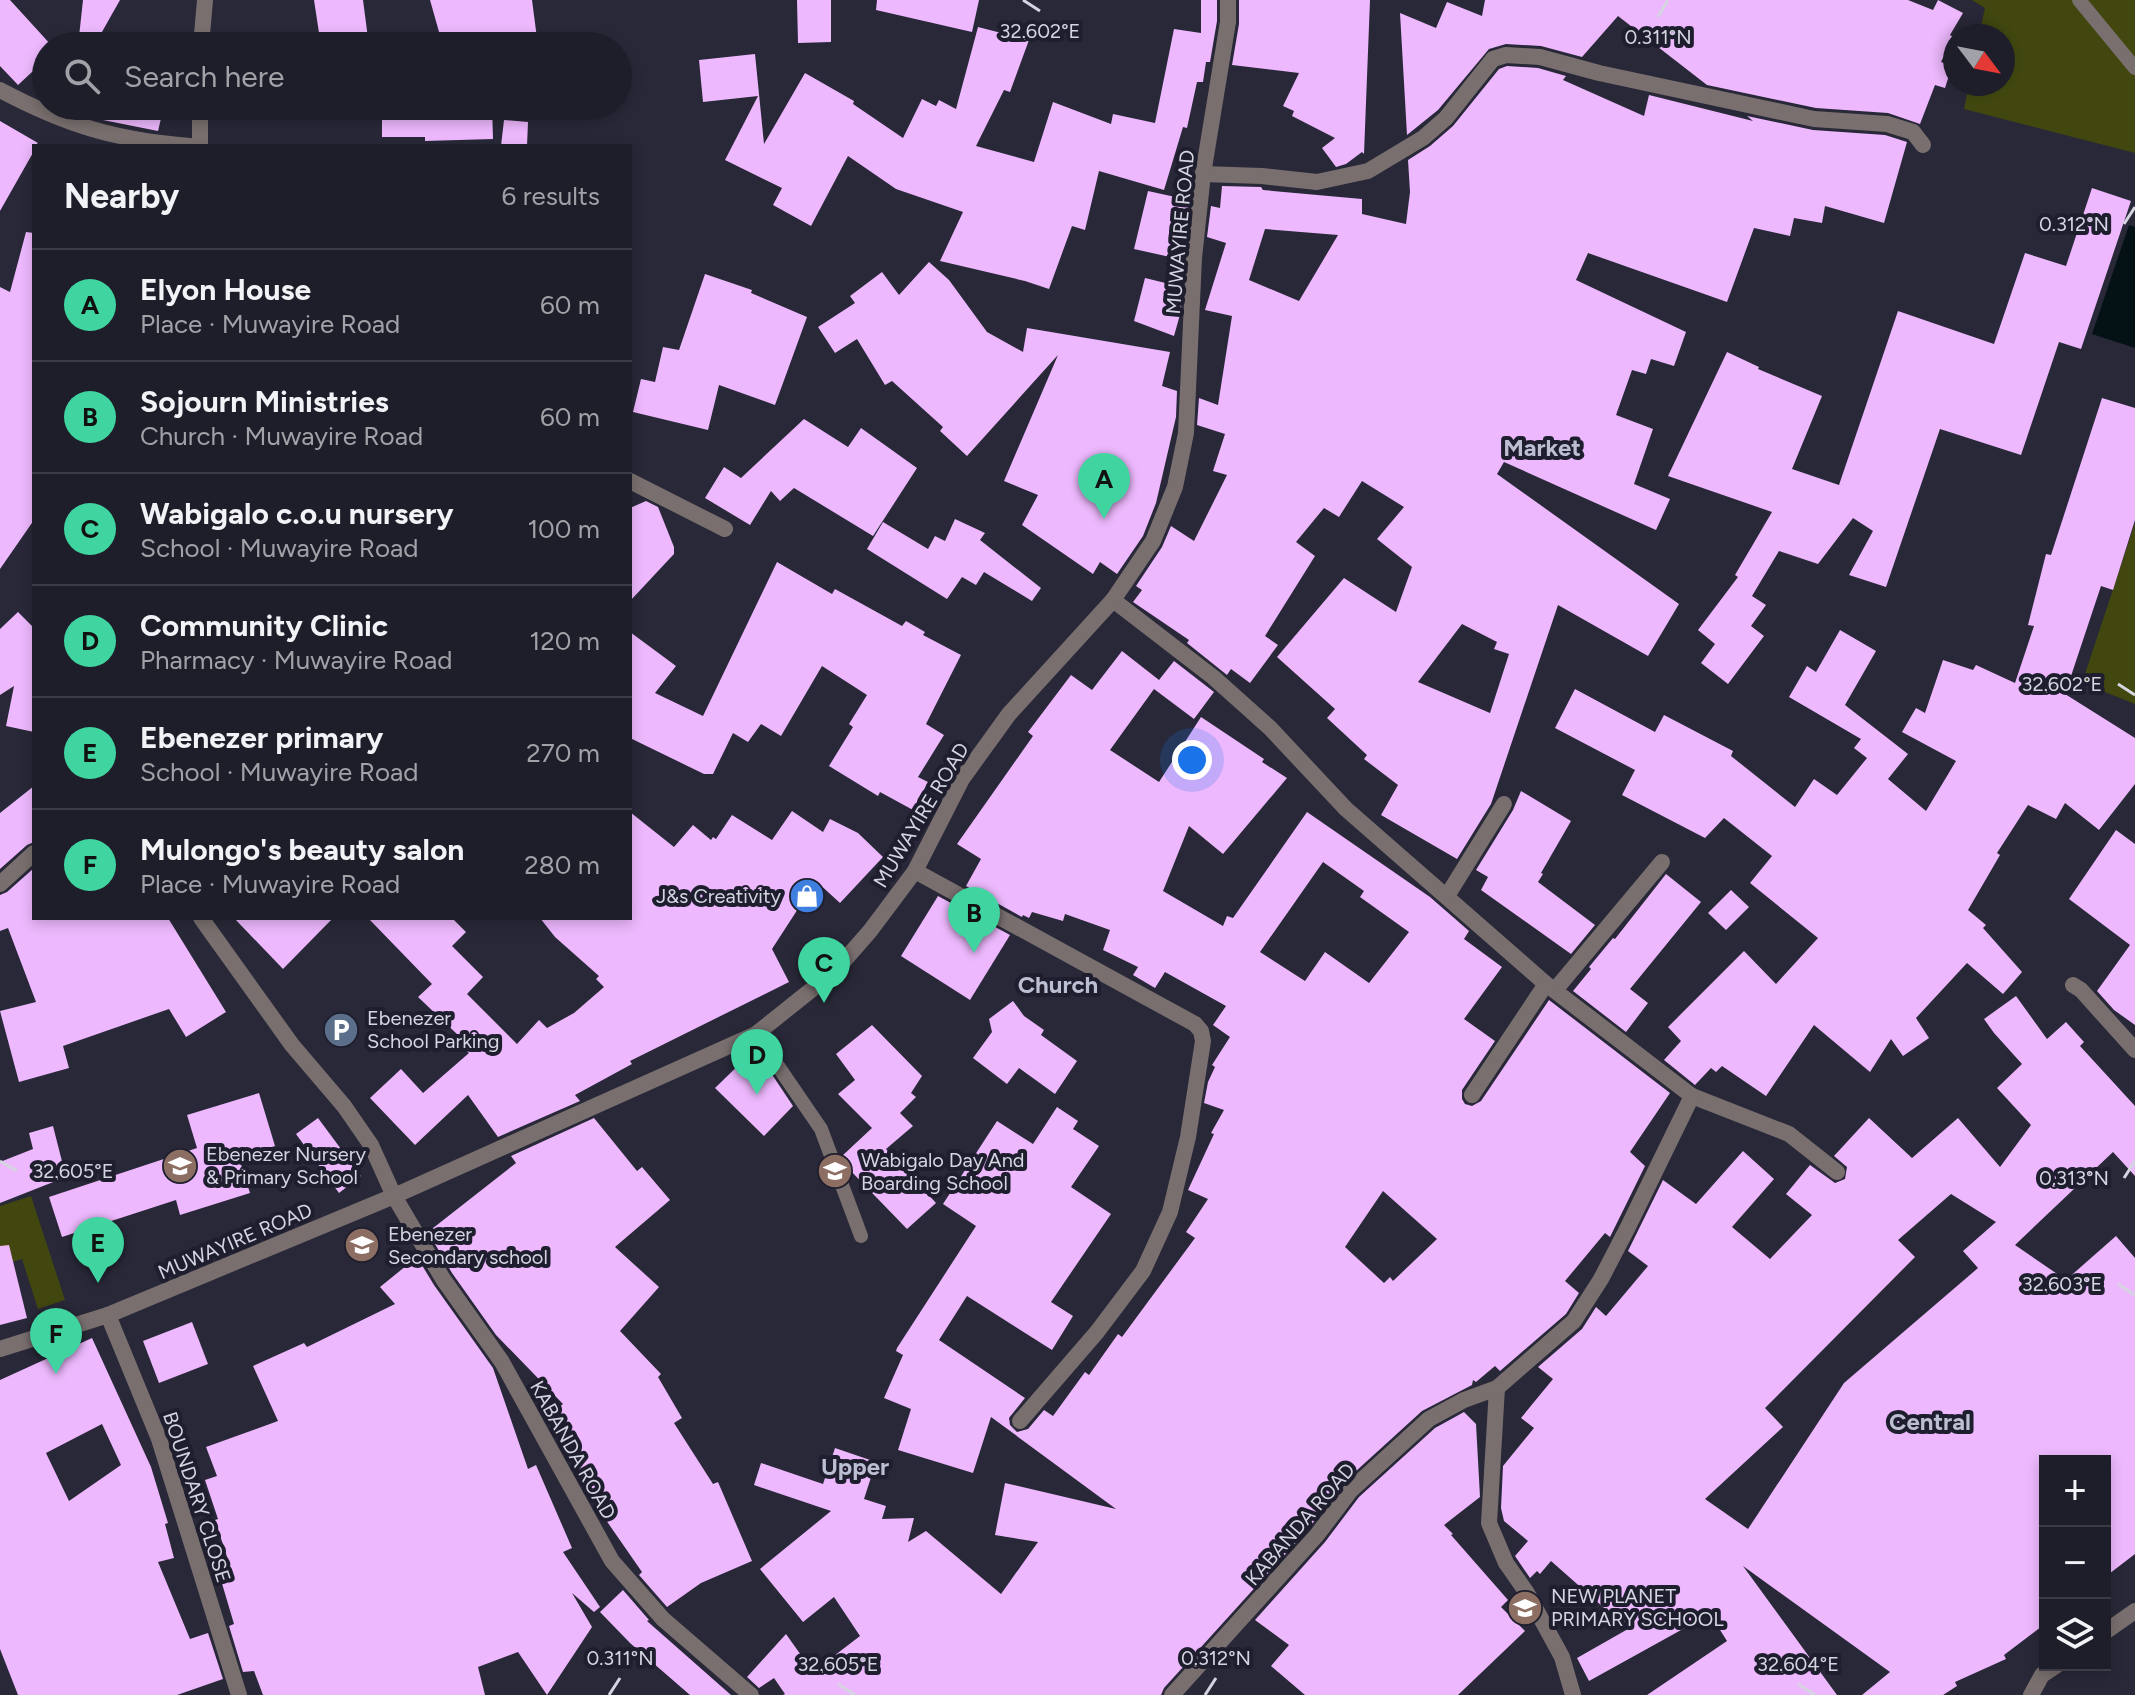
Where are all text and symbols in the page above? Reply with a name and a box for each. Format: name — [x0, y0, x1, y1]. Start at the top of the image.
text: 32.602°E — [1000, 19, 1080, 43]
north arrow — [1943, 24, 2015, 96]
text: 0.311°N — [1624, 25, 1692, 49]
search box — [32, 32, 632, 120]
icon: search — [60, 54, 104, 98]
text: Search here — [124, 58, 284, 95]
street label: MUWAYIRE ROAD — [1161, 149, 1199, 315]
text: Nearby — [64, 176, 179, 217]
text: 6 results — [502, 180, 600, 212]
text: 0.312°N — [2039, 212, 2109, 236]
text: Elyon House — [140, 271, 311, 308]
text: A — [81, 289, 99, 321]
text: 60 m — [540, 289, 600, 321]
text: Place · Muwayire Road — [140, 308, 400, 340]
text: Sojourn Ministries — [140, 383, 389, 420]
text: B — [82, 401, 98, 433]
text: 60 m — [540, 401, 600, 433]
text: Church · Muwayire Road — [140, 420, 423, 452]
district label: Market — [1503, 433, 1581, 462]
pin: A — [1078, 453, 1130, 519]
text: Wabigalo c.o.u nursery — [140, 495, 454, 532]
text: C — [81, 513, 99, 545]
text: 100 m — [527, 513, 600, 545]
text: School · Muwayire Road — [140, 532, 418, 564]
text: Community Clinic — [140, 607, 388, 644]
text: D — [81, 625, 99, 657]
text: 120 m — [530, 625, 600, 657]
text: Pharmacy · Muwayire Road — [140, 644, 452, 676]
text: 32.602°E — [2022, 672, 2102, 696]
text: Ebenezer primary — [140, 719, 383, 756]
text: E — [82, 737, 98, 769]
text: 270 m — [526, 737, 600, 769]
street label: MUWAYIRE ROAD — [868, 738, 974, 892]
your location — [1172, 740, 1212, 780]
text: School · Muwayire Road — [140, 756, 418, 788]
text: Mulongo's beauty salon — [140, 831, 464, 868]
text: F — [83, 849, 97, 881]
text: 280 m — [524, 849, 600, 881]
text: Place · Muwayire Road — [140, 868, 400, 900]
shop icon: J&s Creativity — [788, 877, 826, 915]
place label: J&s Creativity — [656, 884, 781, 908]
pin: B — [948, 887, 1000, 953]
pin: C — [798, 937, 850, 1003]
district label: Church — [1018, 970, 1098, 999]
place label: Ebenezer School Parking — [367, 1006, 499, 1053]
parking icon: Ebenezer School Parking — [322, 1011, 360, 1049]
pin: D — [731, 1029, 783, 1095]
place label: Ebenezer Nursery & Primary School — [206, 1142, 366, 1189]
school or university icon: Ebenezer Nursery & Primary School — [161, 1147, 199, 1185]
place label: Wabigalo Day And Boarding School — [861, 1148, 1025, 1195]
school or university icon: Wabigalo Day And Boarding School — [816, 1152, 854, 1190]
text: 32.605°E — [32, 1159, 114, 1183]
text: 0.313°N — [2039, 1166, 2109, 1190]
street label: MUWAYIRE ROAD — [154, 1198, 316, 1284]
pin: E — [72, 1217, 124, 1283]
place label: Ebenezer Secondary school — [388, 1222, 548, 1269]
school or university icon: Ebenezer Secondary school — [343, 1226, 381, 1264]
text: 32.603°E — [2022, 1272, 2102, 1296]
pin: F — [30, 1308, 82, 1374]
street label: KABANDA ROAD — [525, 1377, 621, 1523]
district label: Central — [1889, 1407, 1971, 1436]
street label: BOUNDARY CLOSE — [158, 1409, 236, 1585]
district label: Upper — [821, 1452, 889, 1481]
map controls — [2039, 1455, 2111, 1671]
button: + — [2039, 1455, 2111, 1527]
street label: KABANDA ROAD — [1240, 1458, 1360, 1590]
button: − — [2039, 1527, 2111, 1599]
place label: NEW PLANET PRIMARY SCHOOL — [1551, 1584, 1724, 1631]
school or university icon: NEW PLANET PRIMARY SCHOOL — [1506, 1589, 1544, 1627]
button: layers — [2039, 1599, 2111, 1671]
text: 0.311°N — [586, 1646, 654, 1670]
text: 0.312°N — [1181, 1646, 1251, 1670]
text: 32.605°E — [797, 1652, 879, 1676]
text: 32.604°E — [1757, 1652, 1839, 1676]

